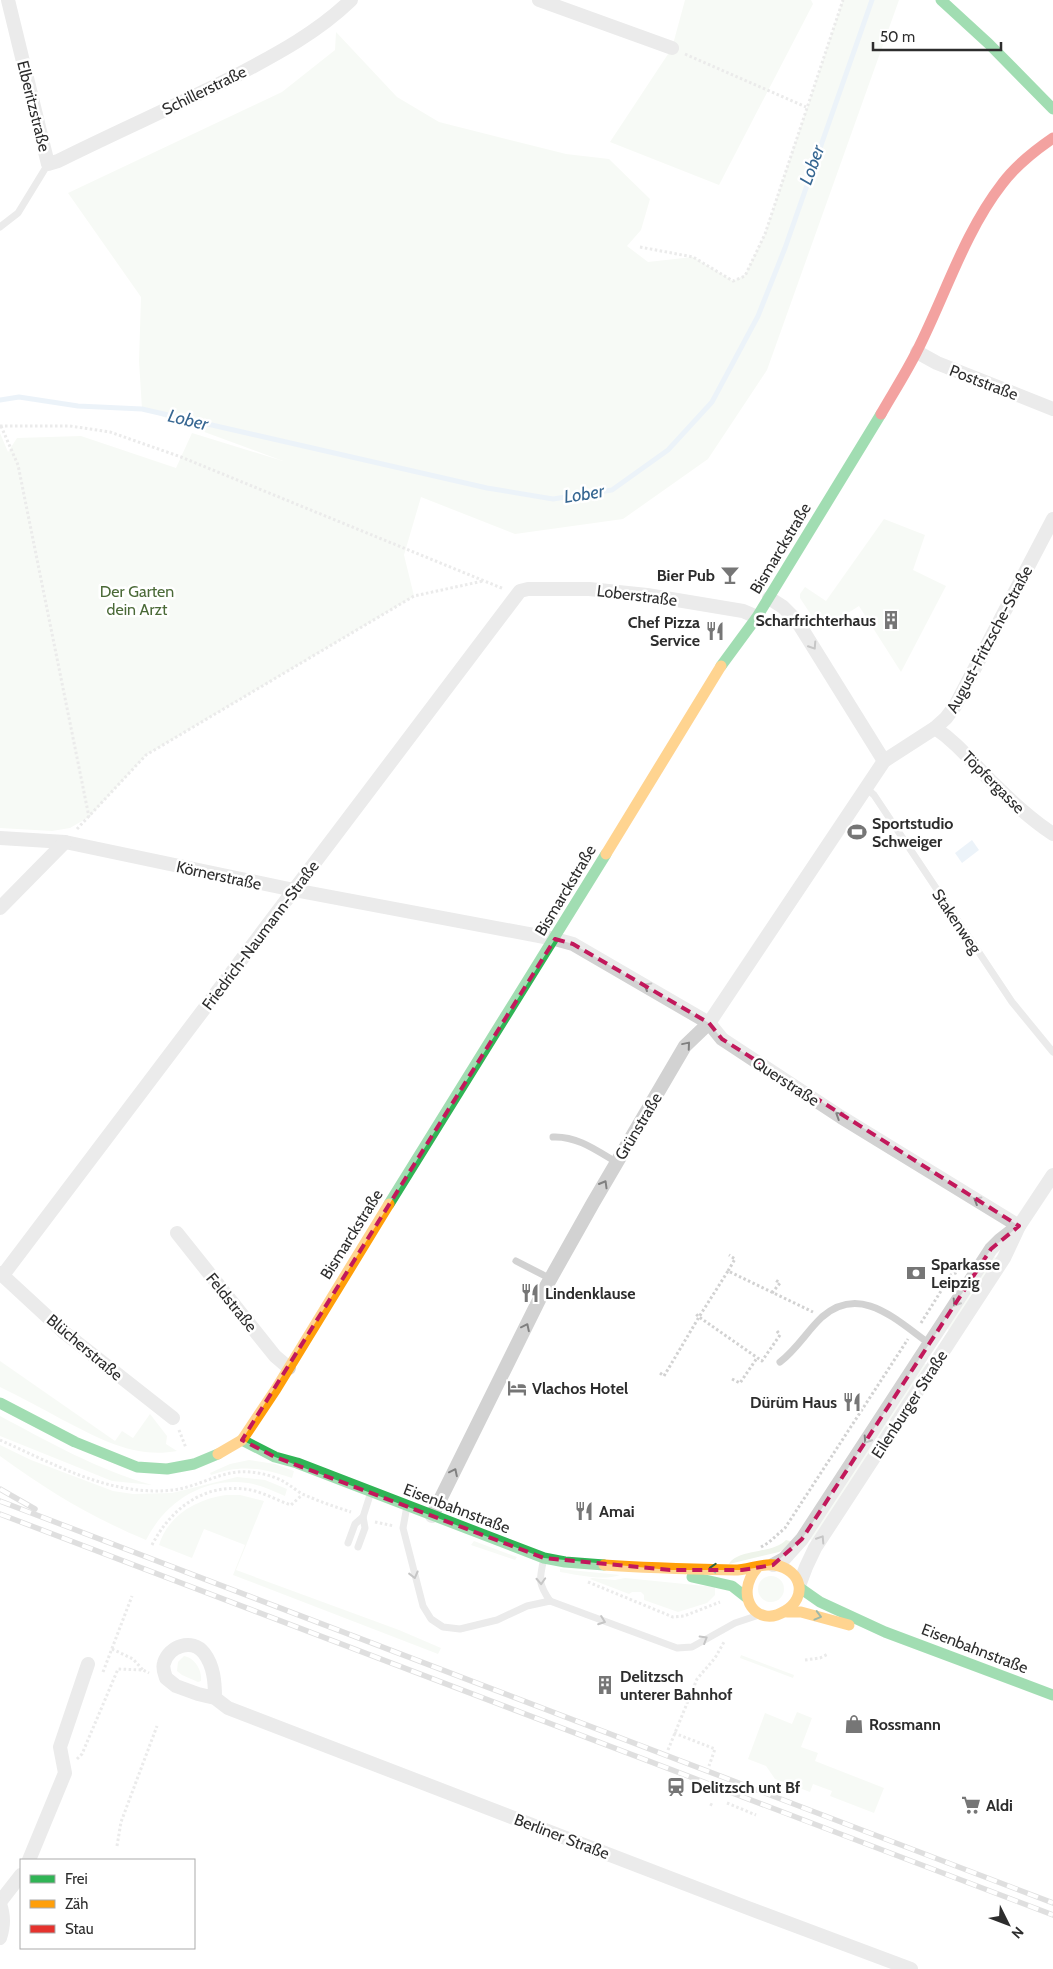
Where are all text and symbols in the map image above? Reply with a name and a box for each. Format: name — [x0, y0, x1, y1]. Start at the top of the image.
scale bar — [873, 20, 1000, 52]
text: 50 m — [880, 28, 915, 46]
street label: Elberitzstraße — [13, 59, 54, 154]
street label: Schillerstraße — [159, 62, 249, 119]
water label: Lober — [795, 141, 830, 188]
street label: Poststraße — [947, 361, 1021, 404]
water label: Lober — [166, 405, 212, 436]
water label: Lober — [562, 480, 607, 508]
street label: Bismarckstraße — [746, 499, 815, 597]
street label: August-Fritzsche-Straße — [943, 562, 1036, 716]
bar icon: Bier Pub — [719, 564, 741, 586]
place label: Bier Pub — [657, 566, 715, 585]
street label: Loberstraße — [596, 581, 678, 610]
park label: Der Garten dein Arzt — [100, 582, 174, 619]
building icon: Scharfrichterhaus — [880, 609, 902, 631]
place label: Scharfrichterhaus — [755, 611, 876, 630]
place label: Chef Pizza Service — [628, 613, 700, 650]
restaurant icon: Chef Pizza Service — [704, 620, 726, 642]
one-way arrow — [807, 641, 817, 650]
street label: Töpfergasse — [959, 747, 1029, 817]
place label: Sportstudio Schweiger — [872, 814, 953, 851]
sports icon: Sportstudio Schweiger — [846, 821, 868, 843]
street label: Bismarckstraße — [531, 841, 600, 939]
street label: Körnerstraße — [175, 857, 263, 894]
street label: Friedrich-Naumann-Straße — [198, 857, 323, 1014]
street label: Stakenweg — [928, 885, 986, 958]
one-way arrow — [643, 983, 652, 993]
one-way arrow — [682, 1041, 691, 1050]
street label: Querstraße — [749, 1053, 823, 1110]
street label: Grünstraße — [611, 1089, 666, 1163]
one-way arrow — [835, 1112, 844, 1122]
one-way arrow — [597, 1180, 607, 1189]
street label: Bismarckstraße — [316, 1186, 387, 1283]
one-way arrow — [974, 1197, 983, 1207]
place label: Sparkasse Leipzig — [931, 1255, 1000, 1292]
bank icon: Sparkasse Leipzig — [905, 1262, 927, 1284]
street label: Feldstraße — [202, 1269, 261, 1336]
restaurant icon: Lindenklause — [519, 1282, 541, 1304]
place label: Lindenklause — [545, 1284, 636, 1303]
one-way arrow — [952, 1298, 962, 1307]
street label: Blücherstraße — [43, 1310, 126, 1384]
one-way arrow — [520, 1323, 530, 1332]
street label: Eilenburger Straße — [867, 1347, 951, 1462]
hotel icon: Vlachos Hotel — [506, 1377, 528, 1399]
place label: Vlachos Hotel — [532, 1379, 628, 1398]
restaurant icon: Dürüm Haus — [841, 1391, 863, 1413]
place label: Dürüm Haus — [750, 1393, 837, 1412]
one-way arrow — [864, 1434, 873, 1443]
one-way arrow — [448, 1468, 458, 1477]
street label: Eisenbahnstraße — [401, 1479, 513, 1537]
restaurant icon: Amai — [573, 1500, 595, 1522]
place label: Amai — [599, 1502, 635, 1521]
one-way arrow — [815, 1536, 824, 1545]
one-way arrow — [709, 1563, 717, 1574]
one-way arrow — [408, 1571, 419, 1580]
one-way arrow — [536, 1577, 547, 1585]
one-way arrow — [813, 1610, 822, 1621]
one-way arrow — [597, 1615, 606, 1625]
street label: Eisenbahnstraße — [919, 1619, 1031, 1677]
one-way arrow — [699, 1635, 708, 1645]
place label: Delitzsch unterer Bahnhof — [620, 1667, 733, 1704]
building icon: Delitzsch unterer Bahnhof — [594, 1674, 616, 1696]
shop icon: Rossmann — [843, 1713, 865, 1735]
place label: Rossmann — [869, 1715, 941, 1734]
station icon: Delitzsch unt Bf — [665, 1776, 687, 1798]
place label: Delitzsch unt Bf — [691, 1778, 801, 1797]
supermarket icon: Aldi — [960, 1794, 982, 1816]
place label: Aldi — [986, 1796, 1013, 1815]
street label: Berliner Straße — [512, 1810, 612, 1863]
legend — [20, 1859, 195, 1949]
text: Frei — [65, 1870, 88, 1888]
text: Zäh — [65, 1895, 88, 1913]
north arrow — [983, 1899, 1033, 1949]
text: Stau — [65, 1920, 94, 1938]
text: N — [1008, 1923, 1028, 1942]

